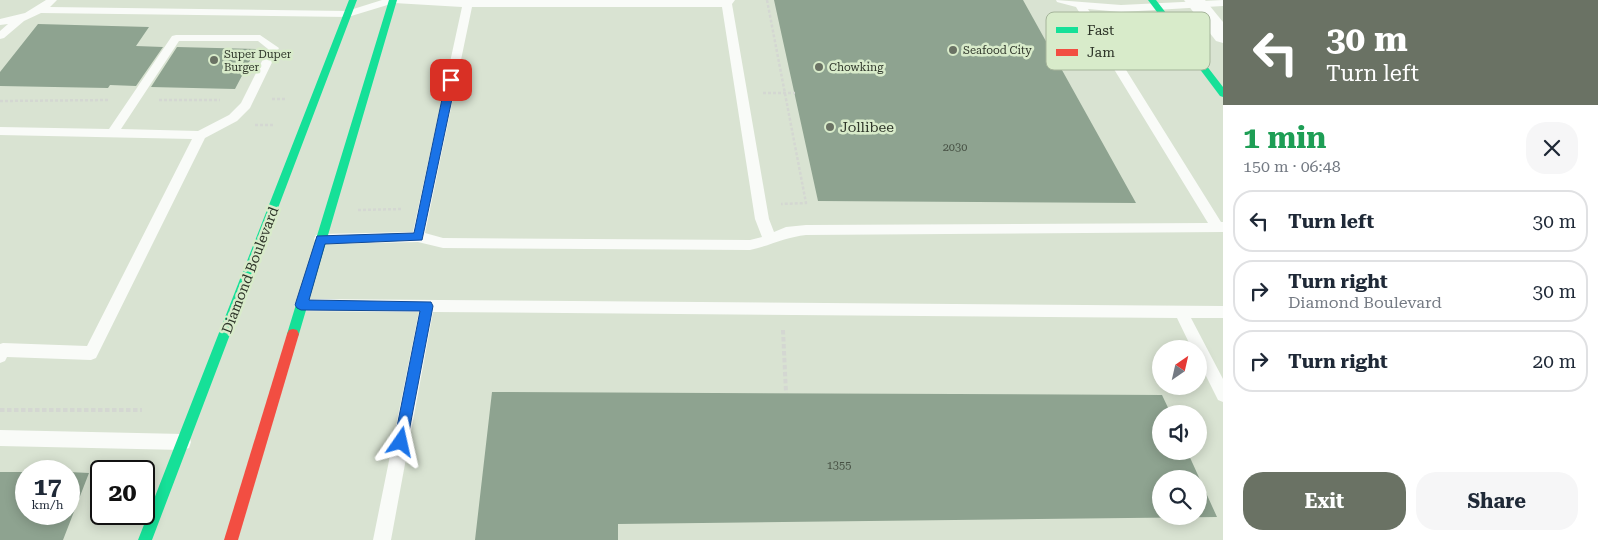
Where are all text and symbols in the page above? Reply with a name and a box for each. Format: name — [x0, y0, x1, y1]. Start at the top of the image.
legend — [1046, 12, 1210, 70]
text: 30 m — [1326, 19, 1408, 60]
icon: left — [1243, 20, 1308, 85]
text: Fast — [1087, 22, 1114, 38]
marker: Seafood City — [947, 44, 959, 56]
place label: Seafood City — [963, 44, 1032, 57]
text: Jam — [1087, 44, 1115, 60]
place label: Super Duper Burger — [224, 48, 292, 74]
marker: Super Duper Burger — [208, 54, 220, 66]
pin — [430, 59, 472, 101]
marker: Chowking — [813, 61, 825, 73]
place label: Chowking — [829, 61, 884, 74]
text: Turn left — [1326, 61, 1419, 86]
icon: arrive — [437, 66, 465, 94]
place label: Jollibee — [840, 119, 894, 135]
text: 1 min — [1243, 120, 1326, 155]
marker: Jollibee — [824, 121, 836, 133]
button: close — [1526, 122, 1578, 174]
house number: 2030 — [943, 141, 967, 154]
text: 150 m · 06:48 — [1243, 157, 1341, 176]
street label: Diamond Boulevard — [218, 204, 282, 336]
icon: left — [1245, 207, 1273, 235]
text: Turn left — [1288, 210, 1374, 233]
text: 30 m — [1533, 210, 1576, 233]
text: Turn right — [1288, 270, 1388, 293]
icon: right — [1245, 277, 1273, 305]
text: 30 m — [1533, 280, 1576, 303]
text: Diamond Boulevard — [1288, 293, 1442, 312]
north arrow — [1152, 340, 1208, 395]
map controls — [1152, 340, 1207, 525]
icon: right — [1245, 347, 1273, 375]
text: Turn right — [1288, 350, 1388, 373]
text: 20 m — [1533, 350, 1576, 373]
button: sound — [1152, 405, 1207, 460]
position arrow — [374, 415, 426, 467]
house number: 1355 — [827, 459, 851, 472]
speed limit sign: 20 — [90, 460, 155, 525]
button: search — [1152, 470, 1207, 525]
text: 17 — [33, 472, 62, 501]
button: Exit — [1243, 472, 1406, 530]
button: Share — [1416, 472, 1578, 530]
text: km/h — [31, 498, 64, 512]

